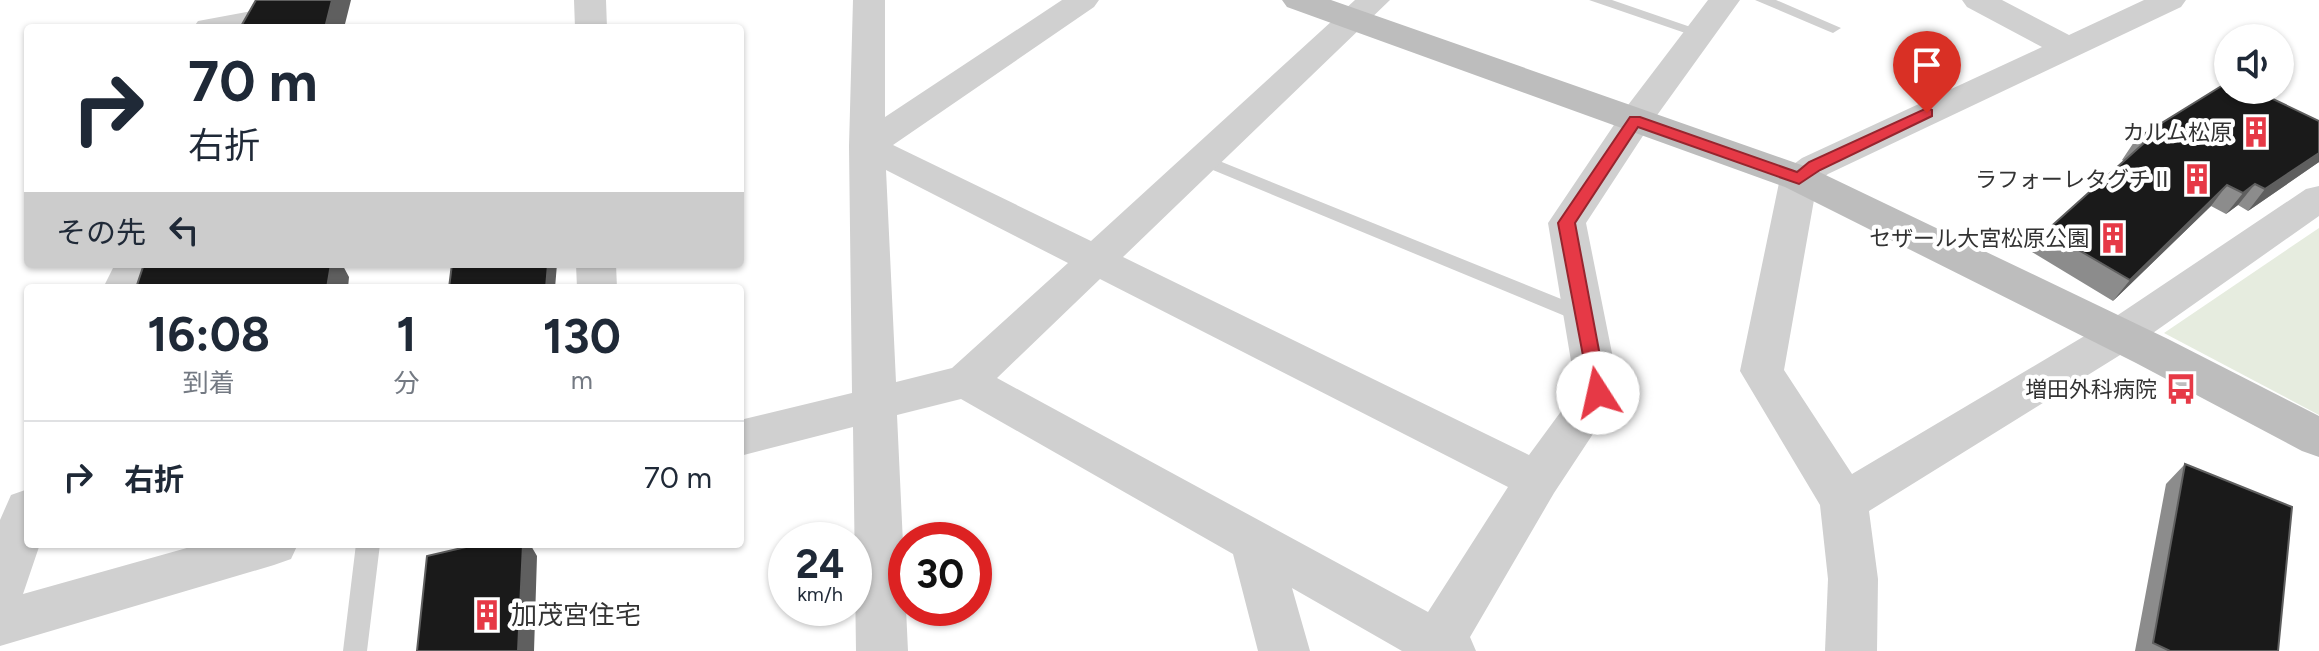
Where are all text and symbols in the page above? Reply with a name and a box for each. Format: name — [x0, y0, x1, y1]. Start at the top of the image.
map controls — [2214, 24, 2294, 104]
button: sound — [2214, 24, 2294, 104]
pin — [1893, 31, 1961, 113]
icon: arrive — [1905, 43, 1949, 87]
text: 70 m — [188, 48, 318, 115]
icon: right — [56, 56, 160, 160]
building icon: カルム松原 — [2239, 115, 2273, 149]
place label: カルム松原 — [2122, 119, 2232, 146]
text: 右折 — [188, 124, 260, 167]
building icon: ラフォーレタグチⅡ — [2180, 162, 2214, 196]
place label: ラフォーレタグチⅡ — [1975, 166, 2173, 193]
icon: left — [162, 208, 206, 252]
text: その先 — [56, 214, 146, 251]
building icon: セザール大宮松原公園 — [2096, 221, 2130, 255]
place label: セザール大宮松原公園 — [1869, 225, 2089, 252]
text: 16:08 — [147, 305, 270, 363]
text: 1 — [396, 305, 417, 363]
text: 130 — [543, 307, 621, 365]
position arrow — [1556, 351, 1640, 435]
text: m — [571, 364, 593, 396]
text: 到着 — [183, 367, 235, 399]
text: 分 — [393, 367, 419, 399]
bus stop icon: 増田外科病院 — [2164, 372, 2198, 406]
place label: 増田外科病院 — [2025, 376, 2157, 403]
icon: right — [56, 455, 100, 499]
text: 70 m — [644, 459, 712, 496]
text: 右折 — [124, 461, 184, 498]
speed limit sign: 30 — [888, 522, 992, 626]
text: 24 — [796, 540, 844, 588]
text: km/h — [797, 582, 843, 606]
building icon: 加茂宮住宅 — [470, 598, 504, 632]
place label: 加茂宮住宅 — [511, 599, 641, 631]

